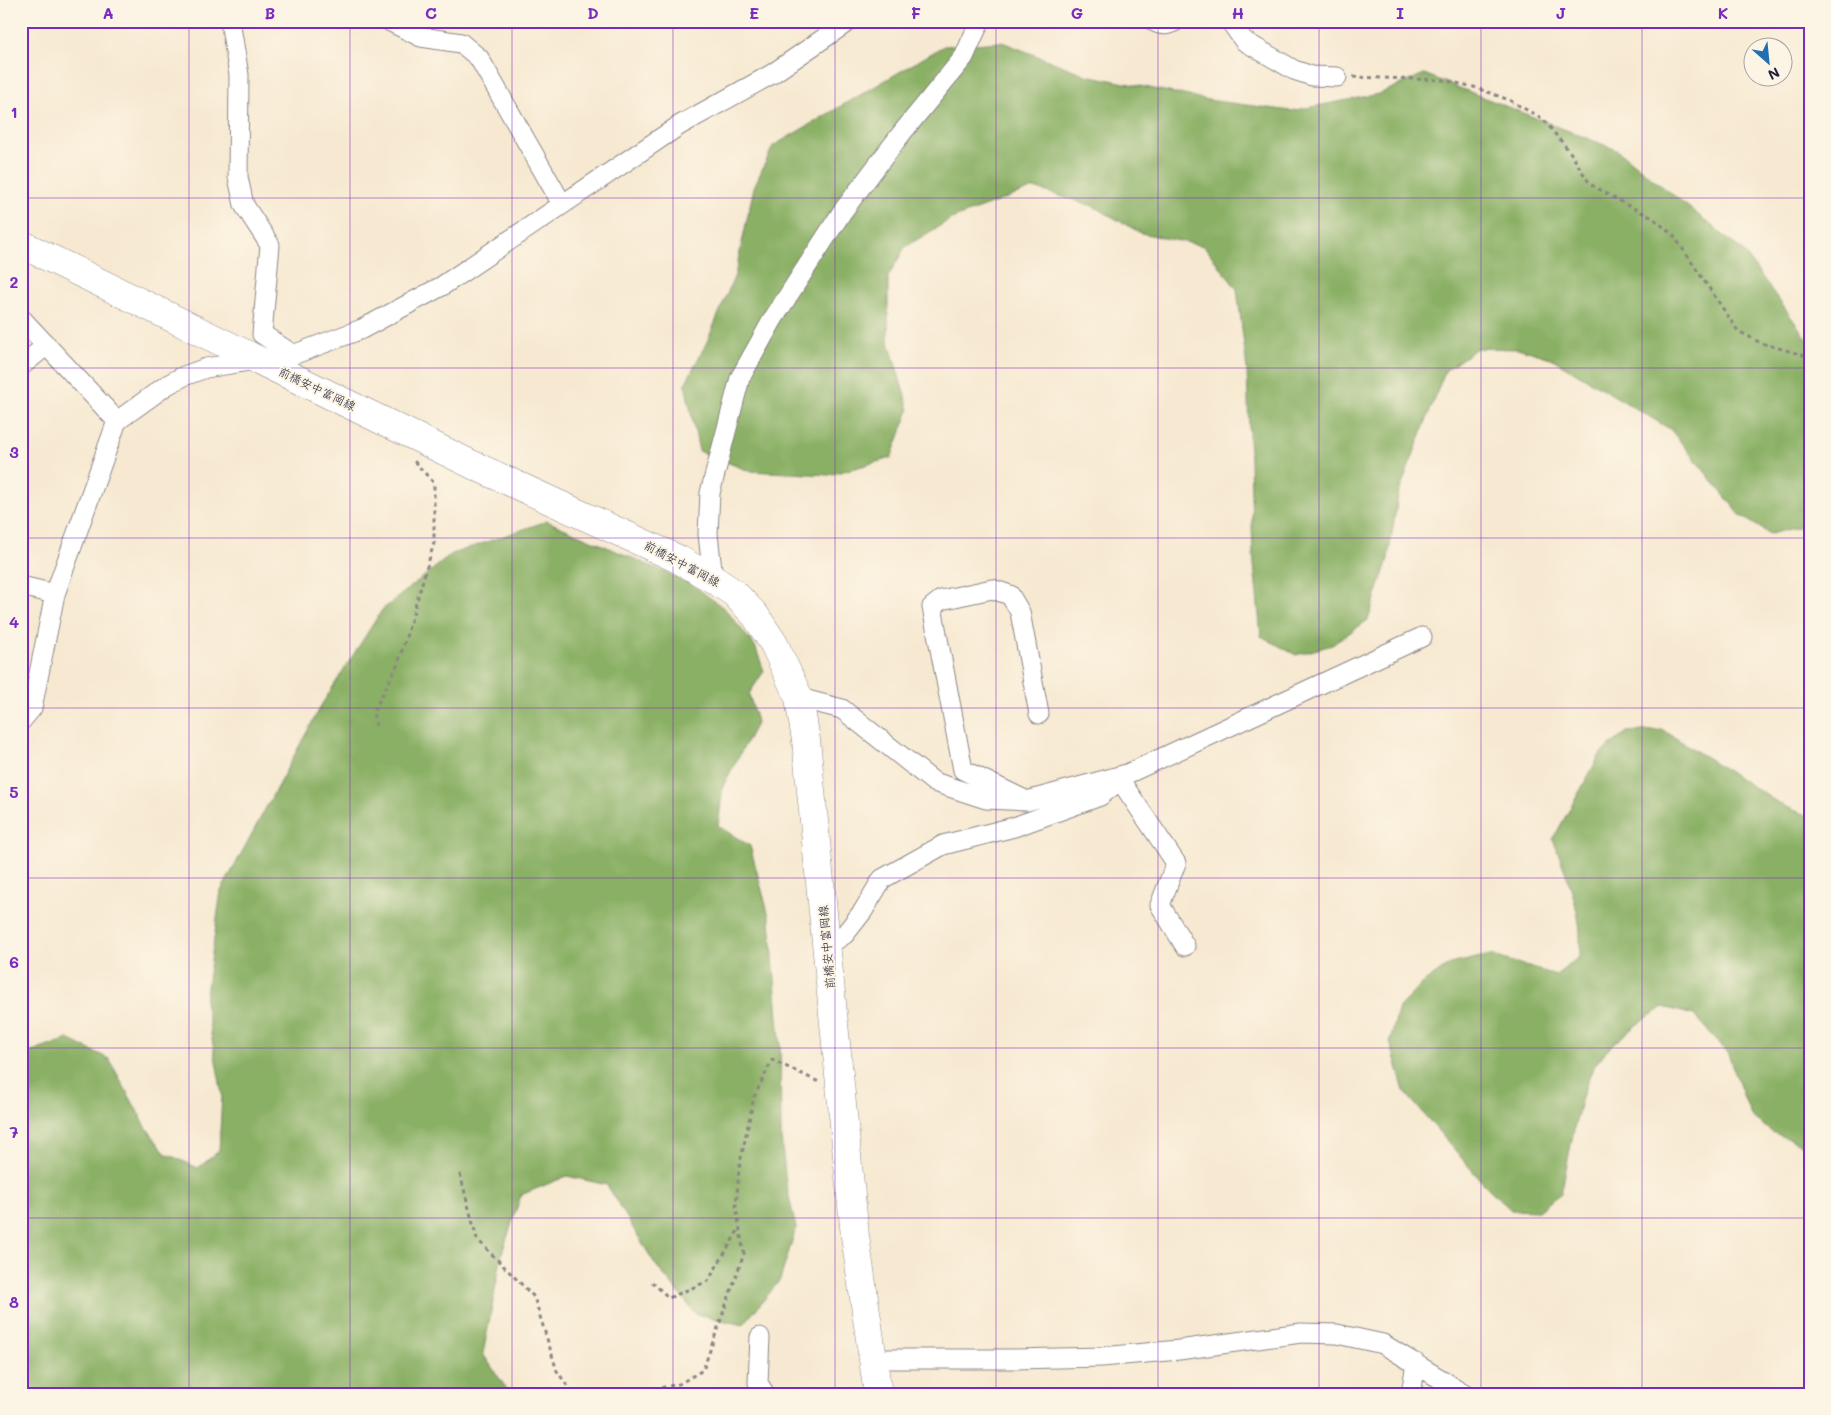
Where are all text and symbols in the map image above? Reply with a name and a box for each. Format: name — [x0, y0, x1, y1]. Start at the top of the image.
text: A — [102, 2, 114, 23]
text: B — [265, 2, 275, 23]
text: C — [425, 2, 437, 23]
text: D — [587, 2, 599, 23]
text: E — [749, 2, 759, 23]
text: F — [911, 2, 921, 23]
text: G — [1071, 2, 1083, 23]
text: H — [1232, 2, 1244, 23]
text: I — [1396, 2, 1404, 23]
text: J — [1556, 2, 1566, 23]
text: K — [1718, 2, 1728, 23]
north arrow — [1744, 38, 1794, 88]
text: N — [1765, 63, 1783, 85]
text: 1 — [10, 101, 18, 122]
text: 2 — [10, 271, 19, 292]
street label: 前橋安中富岡線 — [276, 362, 359, 414]
text: 3 — [9, 441, 19, 462]
street label: 前橋安中富岡線 — [642, 536, 723, 590]
text: 4 — [9, 611, 19, 632]
text: 5 — [9, 781, 19, 802]
street label: 前橋安中富岡線 — [814, 905, 838, 990]
text: 6 — [9, 951, 19, 972]
text: 7 — [10, 1121, 19, 1142]
text: 8 — [9, 1291, 19, 1312]

